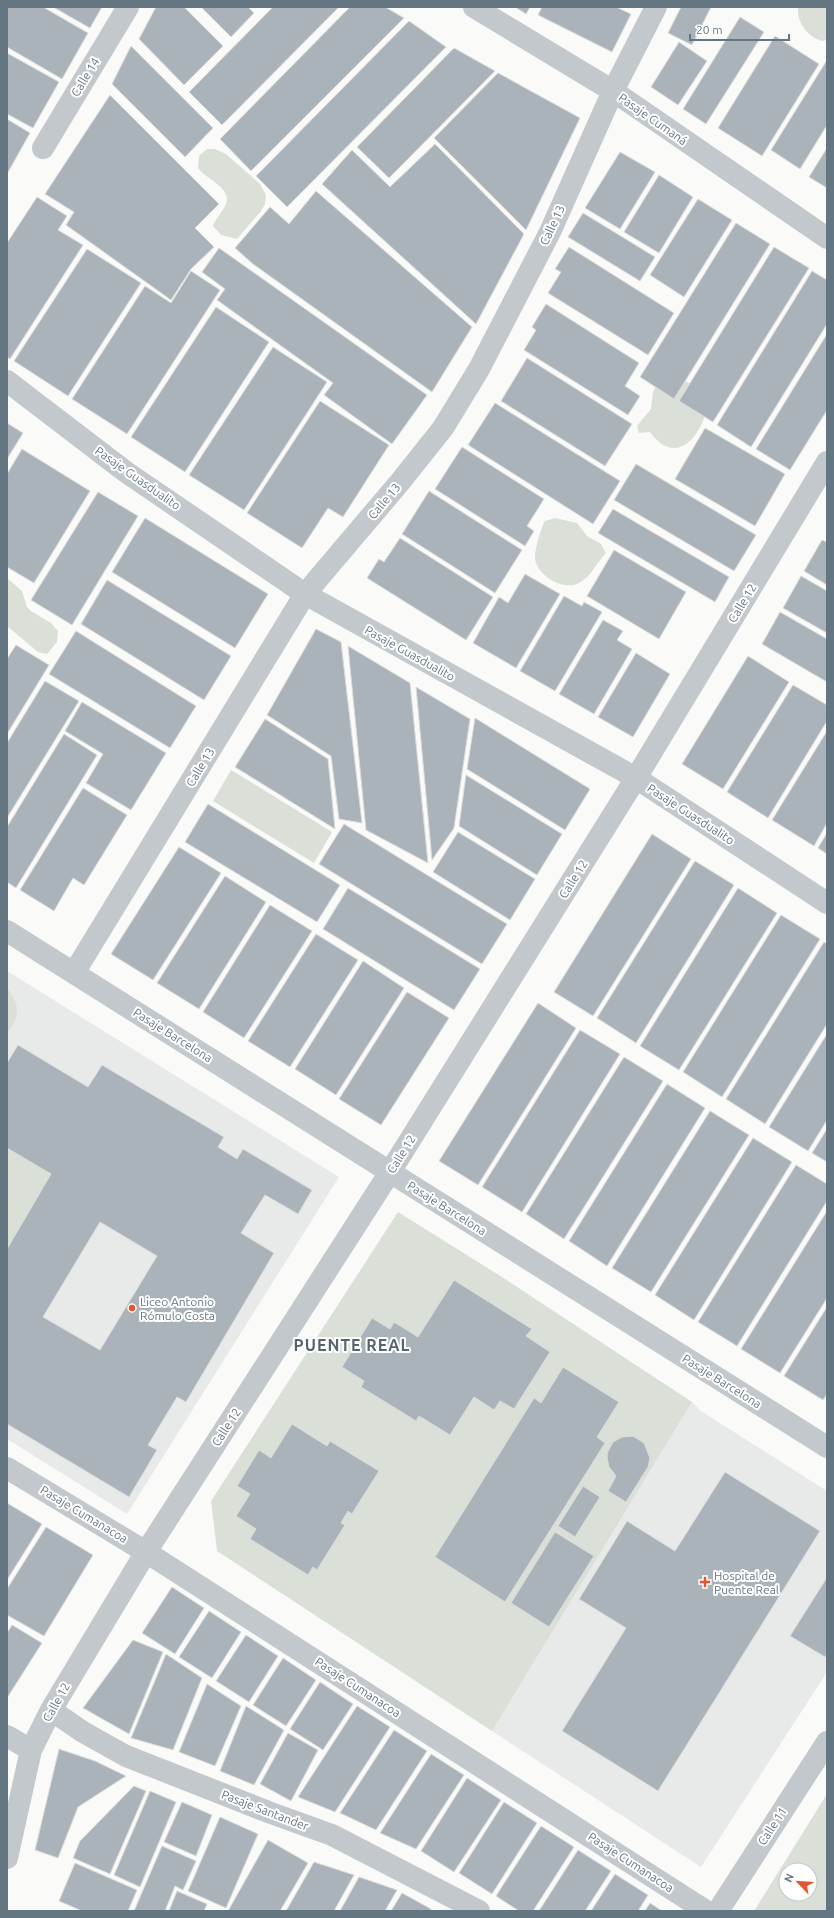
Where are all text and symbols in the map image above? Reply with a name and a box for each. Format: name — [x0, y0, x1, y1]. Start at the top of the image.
scale bar — [690, 16, 789, 42]
text: 20 m — [696, 23, 723, 36]
street label: Calle 14 — [68, 55, 102, 99]
street label: Pasaje Cumaná — [616, 91, 690, 147]
street label: Calle 13 — [537, 203, 567, 247]
street label: Pasaje Guasdualito — [93, 444, 183, 512]
street label: Calle 13 — [365, 480, 403, 522]
street label: Calle 12 — [725, 581, 759, 625]
street label: Pasaje Guasdualito — [363, 623, 457, 683]
street label: Calle 13 — [183, 745, 217, 789]
street label: Pasaje Guasdualito — [645, 781, 737, 847]
street label: Calle 12 — [556, 857, 590, 901]
street label: Pasaje Barcelona — [131, 1005, 215, 1065]
street label: Calle 12 — [384, 1132, 418, 1176]
street label: Pasaje Barcelona — [405, 1178, 489, 1238]
place label: Liceo Antonio Rómulo Costa — [140, 1295, 215, 1322]
marker: Liceo Antonio Rómulo Costa — [127, 1303, 137, 1313]
district label: PUENTE REAL — [294, 1336, 410, 1354]
street label: Pasaje Barcelona — [680, 1351, 764, 1411]
street label: Calle 12 — [209, 1406, 243, 1448]
street label: Pasaje Cumanacoa — [38, 1483, 130, 1545]
place label: Hospital de Puente Real — [714, 1569, 779, 1596]
marker: Hospital de Puente Real — [699, 1576, 711, 1588]
street label: Pasaje Cumanacoa — [313, 1655, 403, 1719]
street label: Calle 12 — [40, 1680, 72, 1724]
street label: Pasaje Santander — [220, 1787, 311, 1833]
street label: Calle 11 — [755, 1805, 789, 1847]
street label: Pasaje Cumanacoa — [586, 1830, 676, 1894]
north arrow — [778, 1862, 818, 1902]
text: N — [782, 1872, 796, 1884]

